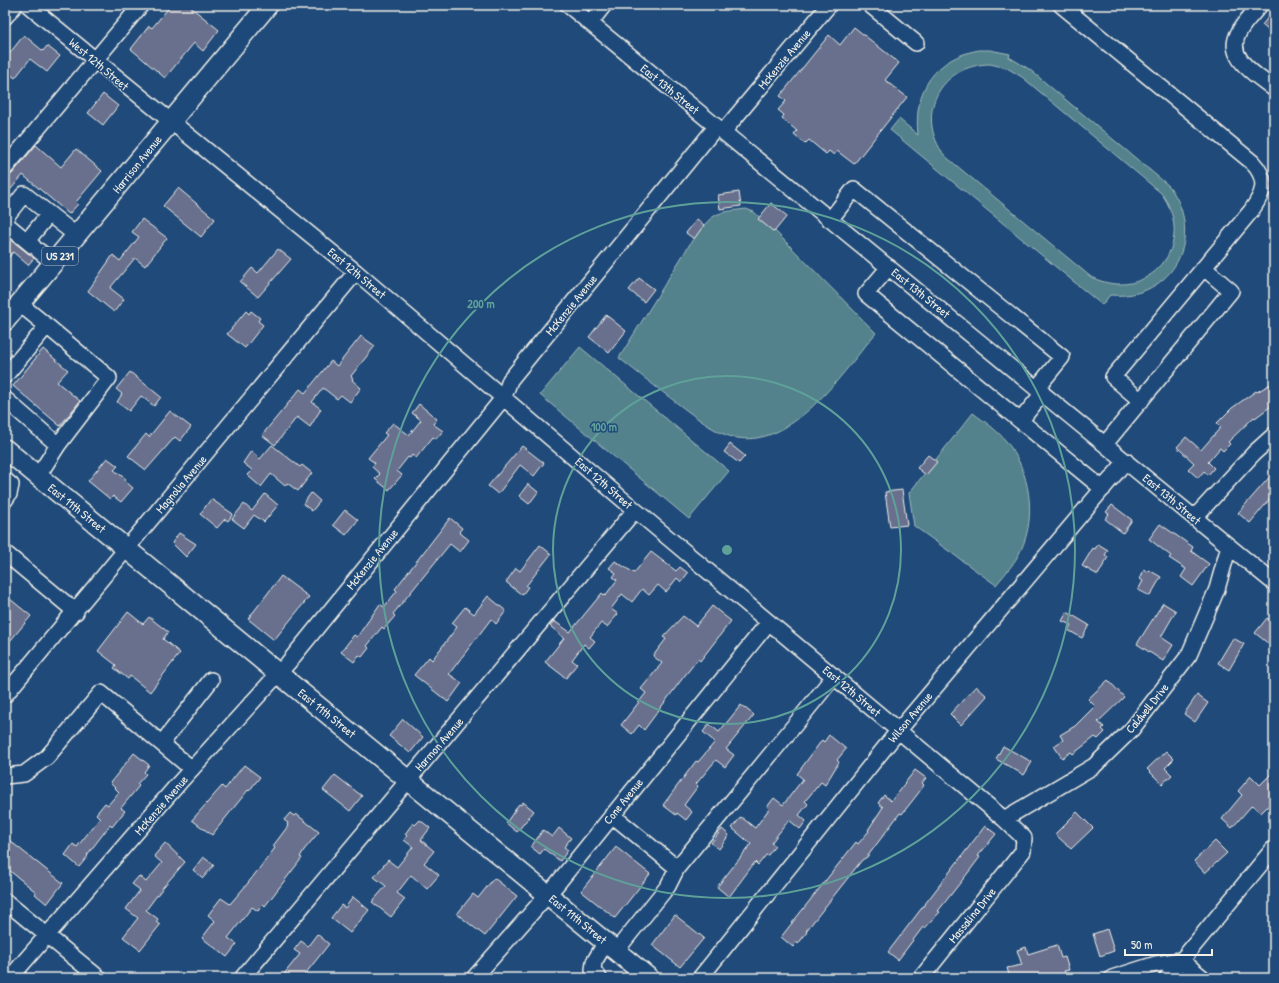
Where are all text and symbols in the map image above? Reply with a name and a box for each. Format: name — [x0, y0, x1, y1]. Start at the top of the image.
street label: McKenzie Avenue — [754, 25, 814, 93]
street label: West 12th Street — [65, 34, 133, 95]
street label: East 13th Street — [637, 60, 704, 119]
street label: Harrison Avenue — [108, 131, 166, 197]
street label: East 12th Street — [324, 244, 390, 303]
road number: US 231 — [42, 247, 78, 265]
street label: East 13th Street — [888, 264, 955, 323]
street label: McKenzie Avenue — [541, 271, 601, 339]
text: 200 m — [467, 295, 495, 312]
text: 100 m — [591, 418, 617, 435]
street label: Magnolia Avenue — [152, 451, 211, 517]
street label: East 12th Street — [571, 453, 637, 513]
street label: East 13th Street — [1139, 470, 1205, 529]
street label: East 11th Street — [44, 479, 110, 537]
street label: McKenzie Avenue — [342, 525, 402, 593]
centre of rings — [720, 543, 734, 557]
street label: East 12th Street — [819, 662, 885, 721]
street label: Caldwell Drive — [1122, 679, 1173, 737]
street label: East 11th Street — [294, 684, 360, 742]
street label: Wilson Avenue — [884, 688, 936, 746]
street label: Harmon Avenue — [411, 713, 467, 775]
street label: McKenzie Avenue — [130, 771, 192, 839]
street label: Cone Avenue — [599, 774, 647, 828]
street label: Massalina Drive — [944, 883, 1000, 946]
street label: East 11th Street — [545, 890, 611, 948]
scale bar — [1125, 931, 1212, 957]
text: 50 m — [1131, 936, 1152, 953]

